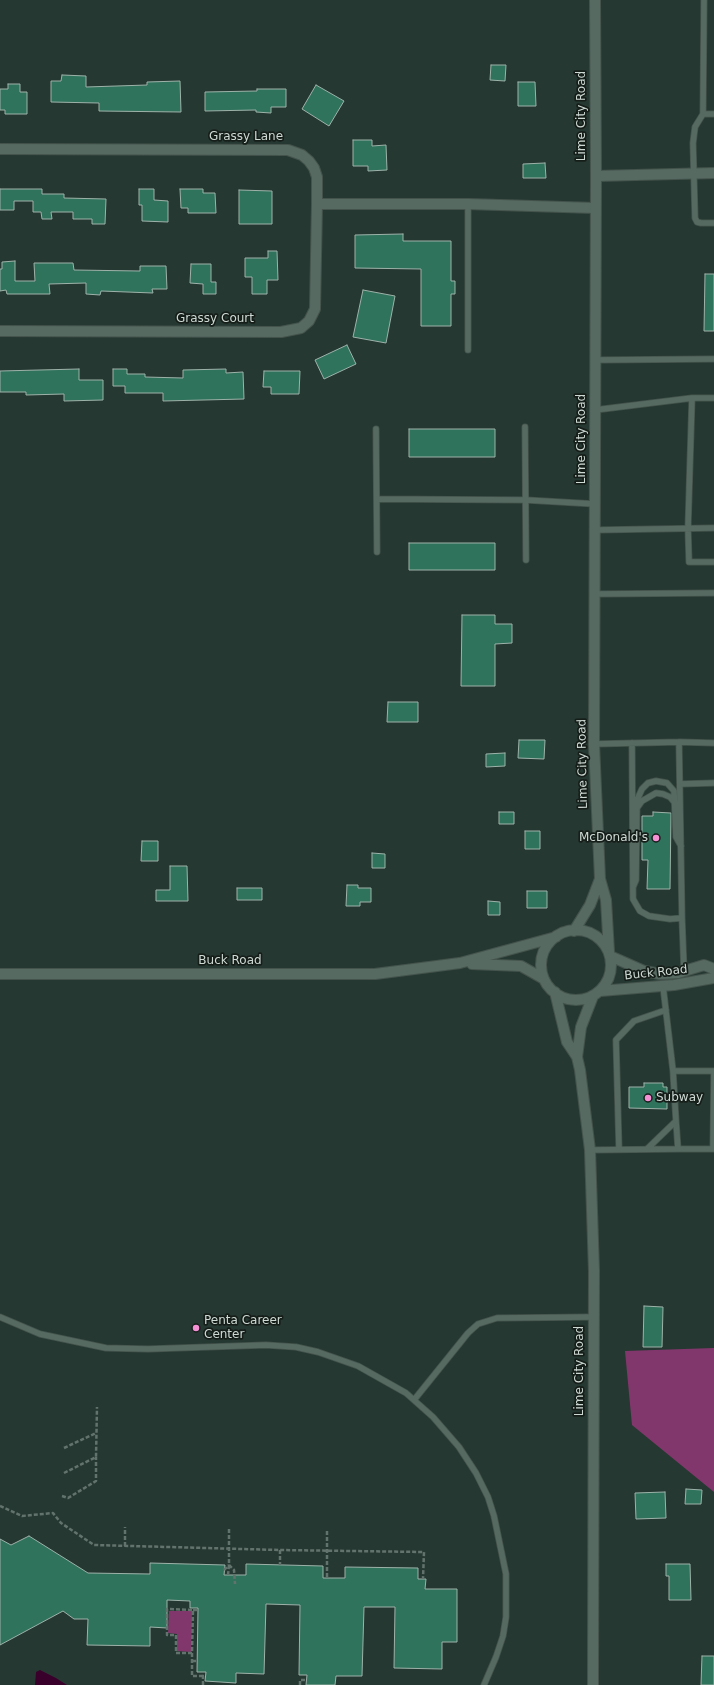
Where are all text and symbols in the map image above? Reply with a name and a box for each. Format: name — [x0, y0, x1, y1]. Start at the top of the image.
street label: Lime City Road — [575, 71, 589, 161]
street label: Grassy Lane — [209, 130, 283, 144]
street label: Grassy Court — [176, 312, 254, 326]
street label: Lime City Road — [575, 394, 589, 484]
street label: Lime City Road — [575, 719, 591, 809]
place label: McDonald's — [579, 831, 648, 845]
marker: McDonald's — [651, 833, 661, 843]
street label: Buck Road — [198, 954, 262, 968]
street label: Buck Road — [624, 963, 688, 983]
place label: Subway — [656, 1091, 703, 1105]
marker: Subway — [643, 1093, 653, 1103]
place label: Penta Career Center — [204, 1314, 282, 1342]
marker: Penta Career Center — [191, 1323, 201, 1333]
street label: Lime City Road — [573, 1326, 587, 1416]

